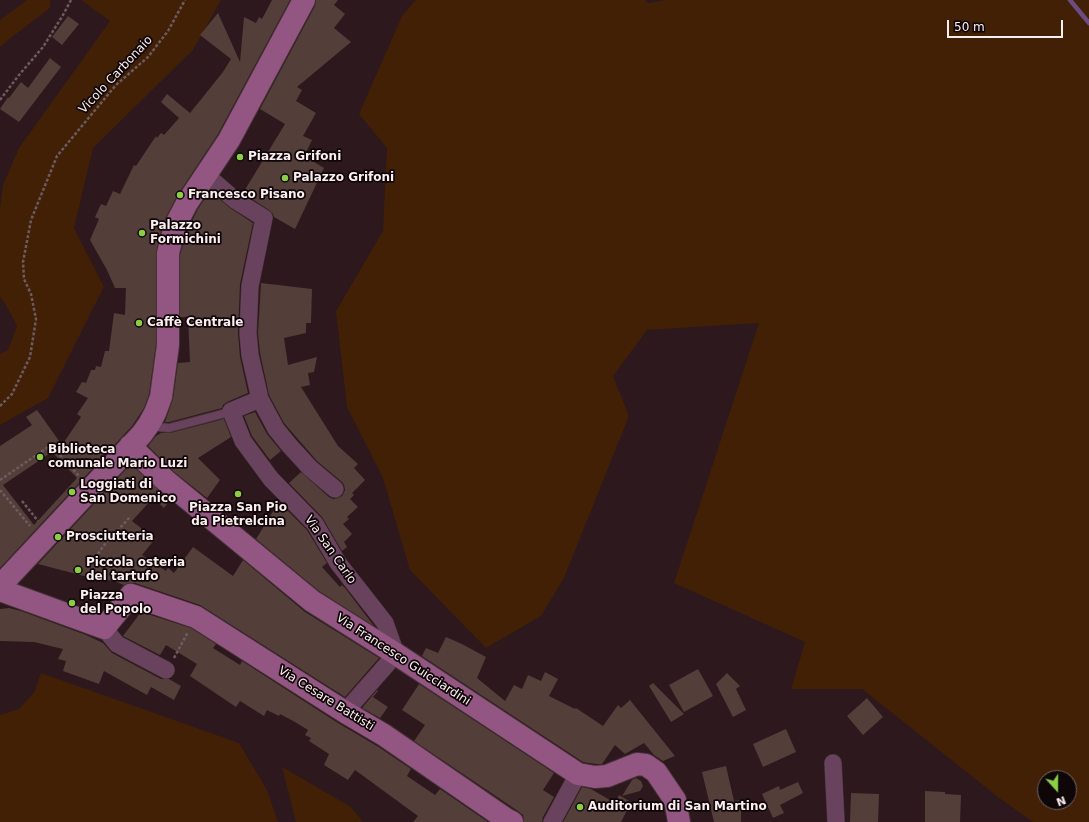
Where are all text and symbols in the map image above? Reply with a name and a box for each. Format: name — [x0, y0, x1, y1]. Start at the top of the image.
scale bar — [949, 12, 1065, 38]
text: 50 m — [954, 20, 985, 34]
street label: Vicolo Carbonaio — [76, 33, 156, 117]
place label: Piazza Grifoni — [248, 150, 341, 164]
marker: Piazza Grifoni — [235, 152, 245, 162]
place label: Palazzo Grifoni — [293, 171, 394, 185]
marker: Palazzo Grifoni — [280, 173, 290, 183]
place label: Francesco Pisano — [188, 188, 305, 202]
marker: Francesco Pisano — [175, 190, 185, 200]
place label: Palazzo Formichini — [150, 219, 221, 247]
marker: Palazzo Formichini — [137, 228, 147, 238]
place label: Caffè Centrale — [147, 316, 243, 330]
marker: Caffè Centrale — [134, 318, 144, 328]
place label: Biblioteca comunale Mario Luzi — [48, 443, 187, 471]
marker: Biblioteca comunale Mario Luzi — [35, 452, 45, 462]
place label: Loggiati di San Domenico — [80, 478, 176, 506]
marker: Loggiati di San Domenico — [67, 487, 77, 497]
marker: Piazza San Pio da Pietrelcina — [233, 489, 243, 499]
place label: Piazza San Pio da Pietrelcina — [189, 501, 287, 529]
street label: Via San Carlo — [301, 513, 359, 587]
place label: Prosciutteria — [66, 530, 154, 544]
marker: Prosciutteria — [53, 532, 63, 542]
place label: Piccola osteria del tartufo — [86, 556, 185, 584]
marker: Piccola osteria del tartufo — [73, 565, 83, 575]
place label: Piazza del Popolo — [80, 589, 151, 617]
marker: Piazza del Popolo — [67, 598, 77, 608]
street label: Via Francesco Guicciardini — [333, 611, 473, 709]
street label: Via Cesare Battisti — [275, 664, 377, 734]
north arrow — [1037, 770, 1077, 810]
text: N — [1054, 793, 1068, 808]
place label: Auditorium di San Martino — [588, 800, 767, 814]
marker: Auditorium di San Martino — [575, 802, 585, 812]

